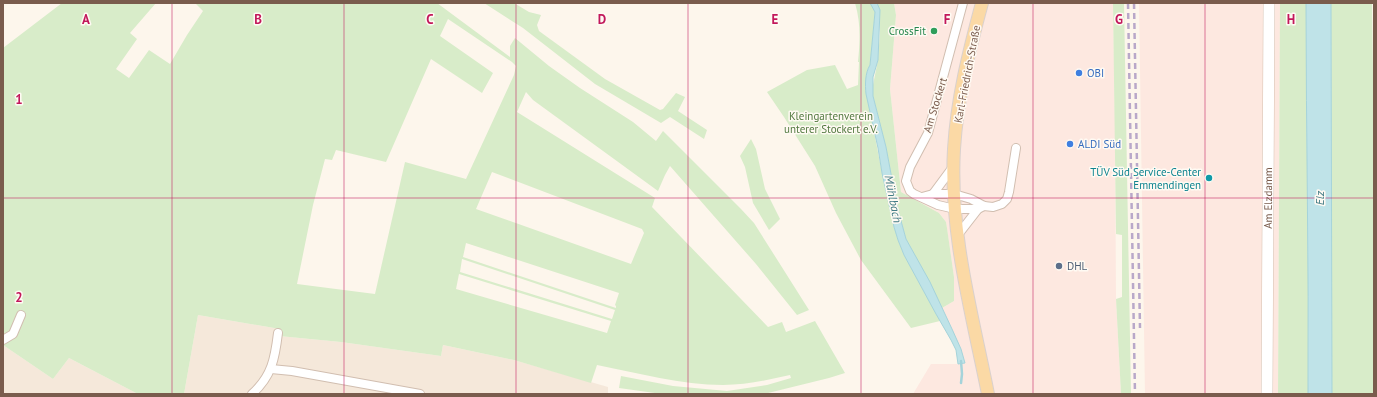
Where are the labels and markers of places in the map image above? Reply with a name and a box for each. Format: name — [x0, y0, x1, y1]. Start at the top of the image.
place label: CrossFit — [889, 24, 926, 38]
marker: CrossFit — [929, 26, 939, 36]
place label: OBI — [1087, 66, 1104, 80]
marker: OBI — [1074, 68, 1084, 78]
place label: ALDI Süd — [1078, 137, 1121, 151]
marker: ALDI Süd — [1065, 139, 1075, 149]
place label: TÜV Süd Service-Center Emmendingen — [1090, 165, 1201, 192]
marker: TÜV Süd Service-Center Emmendingen — [1204, 173, 1214, 183]
place label: DHL — [1067, 259, 1088, 273]
marker: DHL — [1054, 261, 1064, 271]

